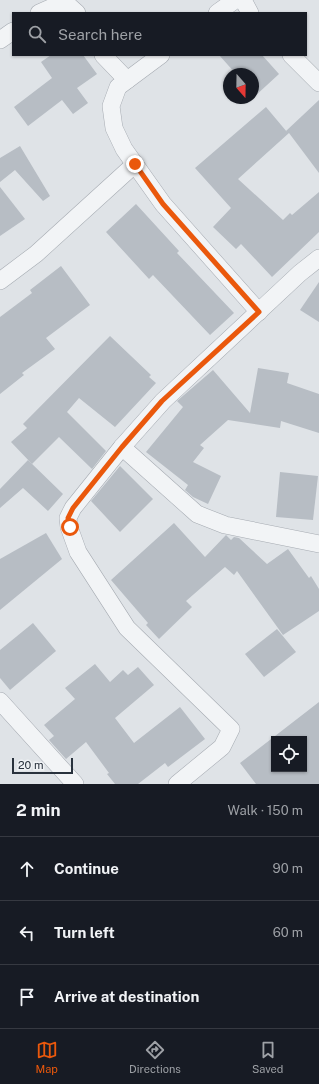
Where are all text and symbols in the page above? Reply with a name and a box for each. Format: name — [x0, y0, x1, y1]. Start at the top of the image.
search box — [12, 12, 307, 56]
icon: search — [26, 23, 48, 45]
text: Search here — [58, 26, 142, 43]
north arrow — [223, 68, 259, 104]
route end — [126, 155, 144, 173]
route start — [61, 518, 79, 536]
map controls — [271, 736, 307, 772]
button: locate — [271, 736, 307, 772]
scale bar — [12, 756, 73, 775]
text: 20 m — [18, 759, 43, 771]
text: 2 min — [16, 800, 61, 820]
text: Walk · 150 m — [228, 803, 303, 818]
icon: ahead — [16, 858, 38, 880]
text: Continue — [54, 860, 119, 877]
text: 90 m — [273, 861, 303, 876]
icon: left — [16, 922, 38, 944]
text: Turn left — [54, 924, 115, 941]
text: 60 m — [273, 925, 303, 940]
icon: arrive — [16, 986, 38, 1008]
text: Arrive at destination — [54, 988, 199, 1005]
tab: Map — [36, 1039, 58, 1075]
tab: Directions — [129, 1039, 181, 1075]
tab: Saved — [252, 1039, 283, 1075]

